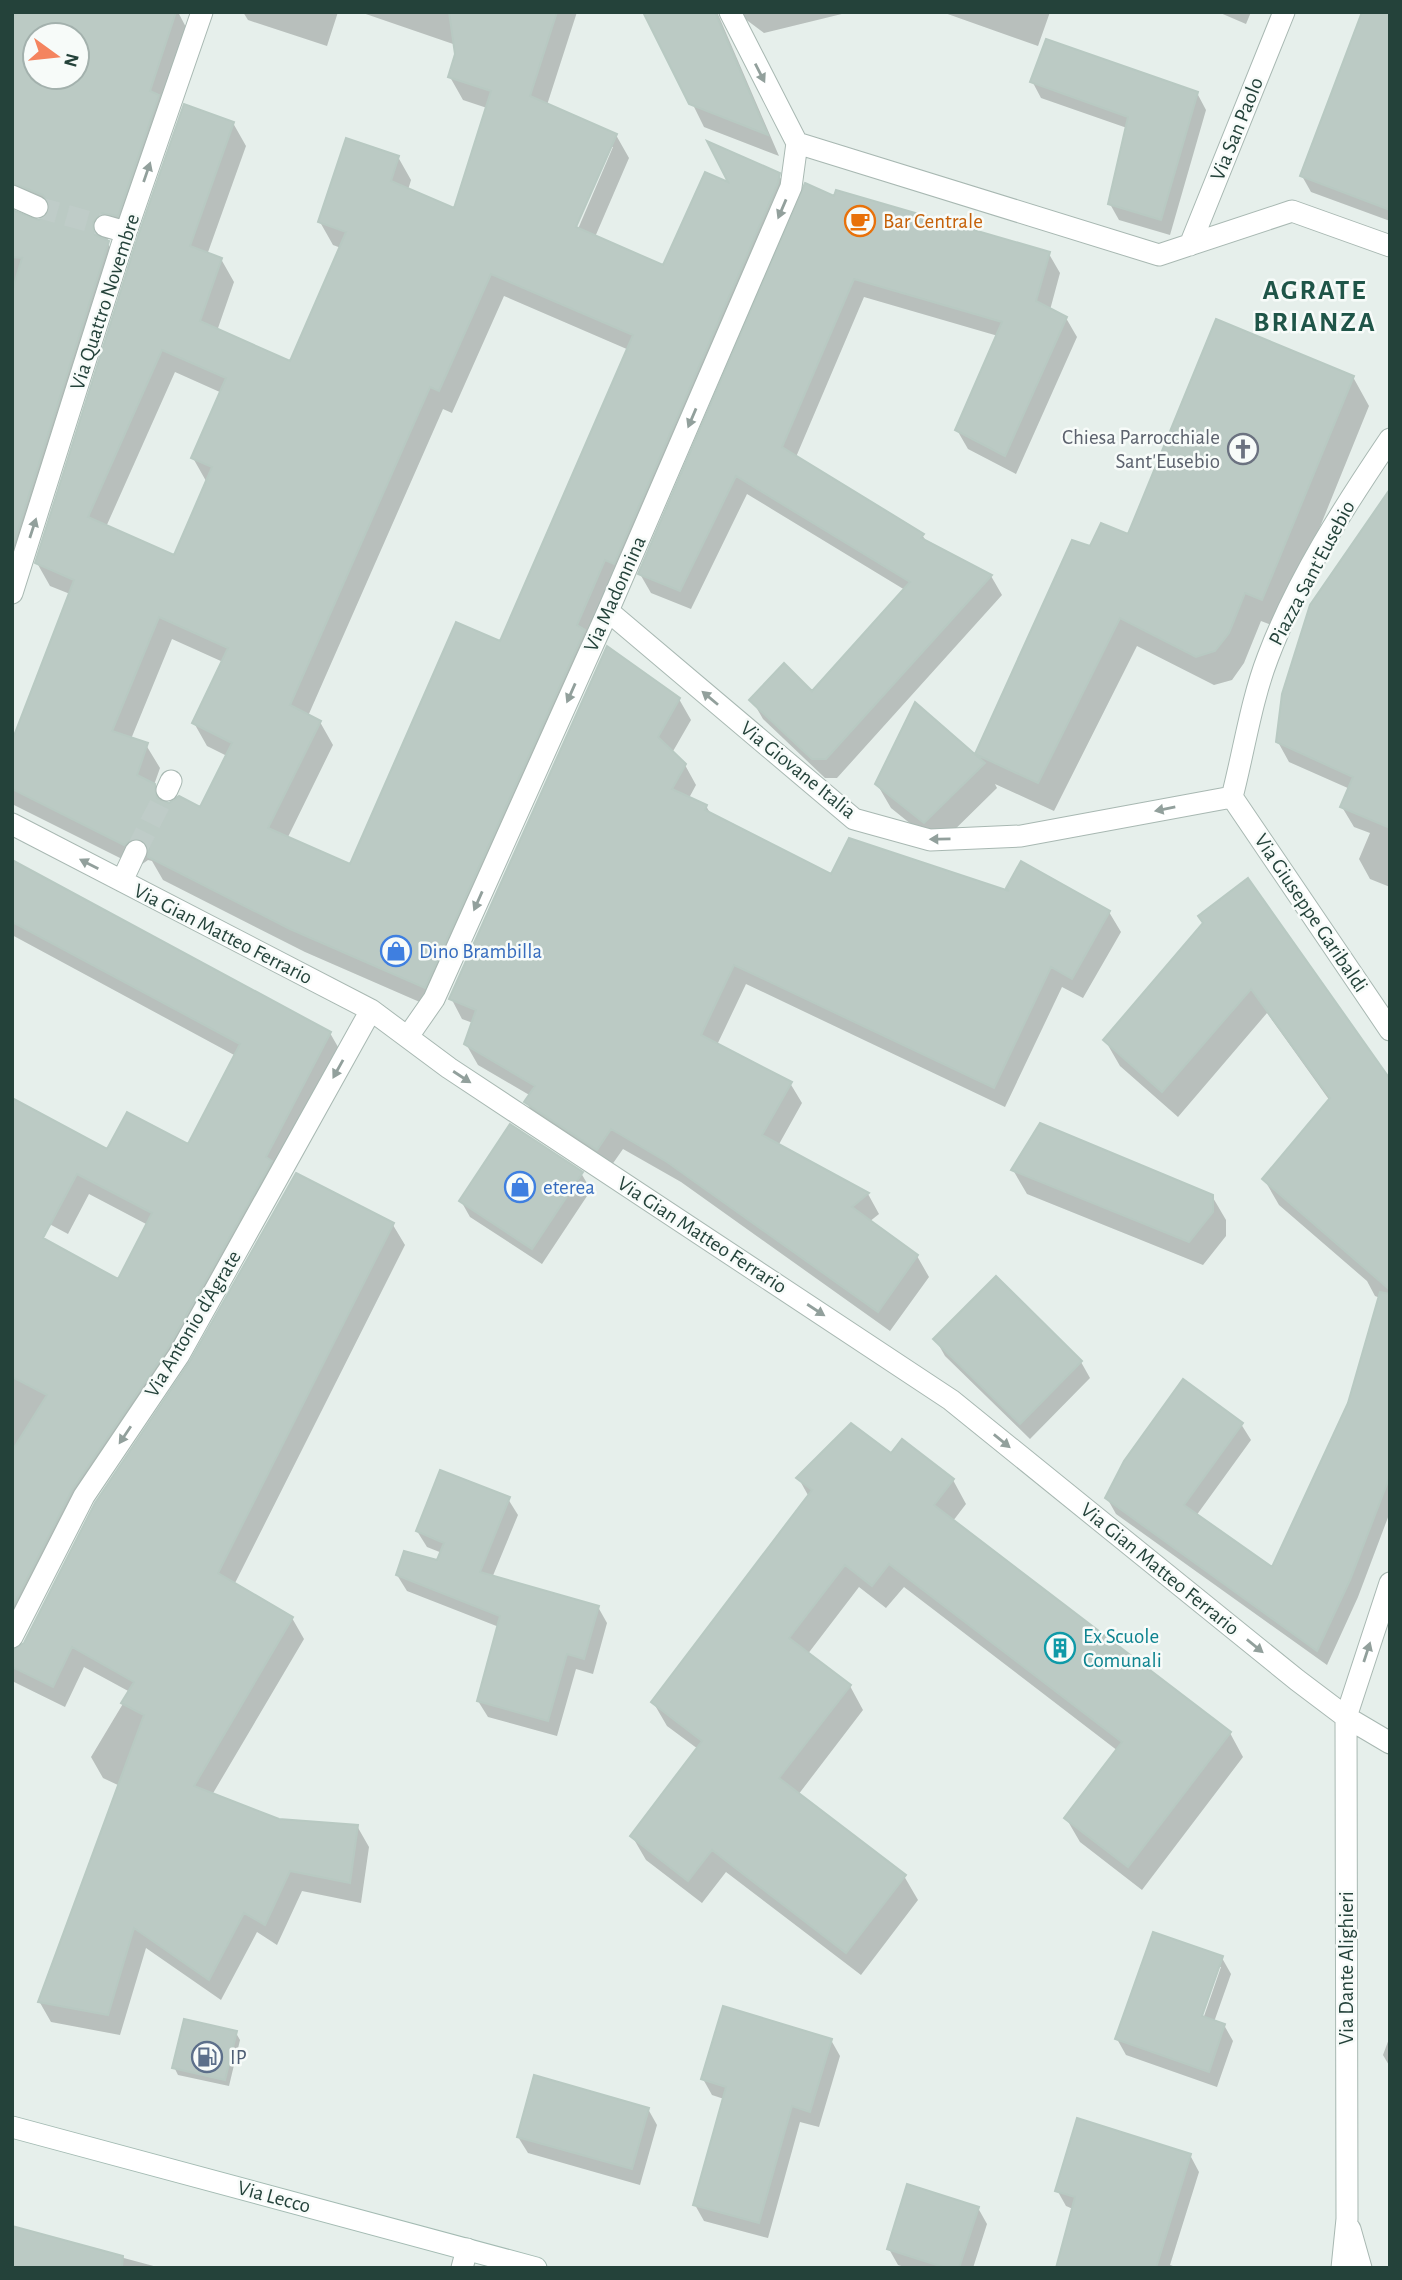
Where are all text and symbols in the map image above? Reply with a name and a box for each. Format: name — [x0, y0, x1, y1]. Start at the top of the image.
north arrow — [21, 21, 91, 91]
text: N — [60, 51, 82, 69]
one-way arrow — [755, 63, 766, 83]
street label: Via San Paolo — [1207, 74, 1267, 184]
one-way arrow — [142, 161, 153, 182]
one-way arrow — [776, 198, 787, 219]
cafe icon: Bar Centrale — [843, 204, 877, 238]
street label: Via Quattro Novembre — [67, 211, 143, 393]
place label: Bar Centrale — [883, 211, 983, 232]
district label: AGRATE BRIANZA — [1253, 277, 1377, 337]
one-way arrow — [686, 407, 697, 428]
place label: Chiesa Parrocchiale Sant'Eusebio — [1062, 427, 1220, 472]
church icon: Chiesa Parrocchiale Sant'Eusebio — [1226, 432, 1260, 466]
street label: Piazza Sant'Eusebio — [1265, 497, 1359, 649]
one-way arrow — [28, 518, 38, 539]
street label: Via Madonnina — [580, 533, 650, 655]
one-way arrow — [565, 683, 576, 704]
one-way arrow — [702, 691, 719, 706]
street label: Via Giovane Italia — [736, 717, 860, 823]
one-way arrow — [1154, 804, 1176, 815]
street label: Via Giuseppe Garibaldi — [1250, 830, 1372, 996]
one-way arrow — [929, 833, 951, 845]
one-way arrow — [79, 859, 99, 871]
street label: Via Gian Matteo Ferrario — [130, 880, 316, 988]
one-way arrow — [472, 891, 484, 911]
shop icon: Dino Brambilla — [379, 934, 413, 968]
place label: Dino Brambilla — [419, 941, 542, 962]
one-way arrow — [332, 1060, 344, 1079]
one-way arrow — [453, 1070, 472, 1083]
shop icon: eterea — [503, 1170, 537, 1204]
street label: Via Gian Matteo Ferrario — [614, 1172, 790, 1298]
place label: eterea — [543, 1177, 595, 1198]
street label: Via Antonio d'Agrate — [141, 1247, 245, 1401]
one-way arrow — [806, 1304, 825, 1317]
one-way arrow — [118, 1426, 132, 1444]
one-way arrow — [993, 1433, 1010, 1448]
street label: Via Gian Matteo Ferrario — [1077, 1499, 1243, 1639]
place label: Ex Scuole Comunali — [1083, 1626, 1162, 1671]
building icon: Ex Scuole Comunali — [1043, 1631, 1077, 1665]
one-way arrow — [1246, 1638, 1263, 1653]
one-way arrow — [1362, 1641, 1373, 1662]
street label: Via Dante Alighieri — [1336, 1891, 1357, 2045]
fuel station icon: IP — [190, 2040, 224, 2074]
place label: IP — [230, 2047, 247, 2068]
street label: Via Lecco — [235, 2177, 313, 2217]

